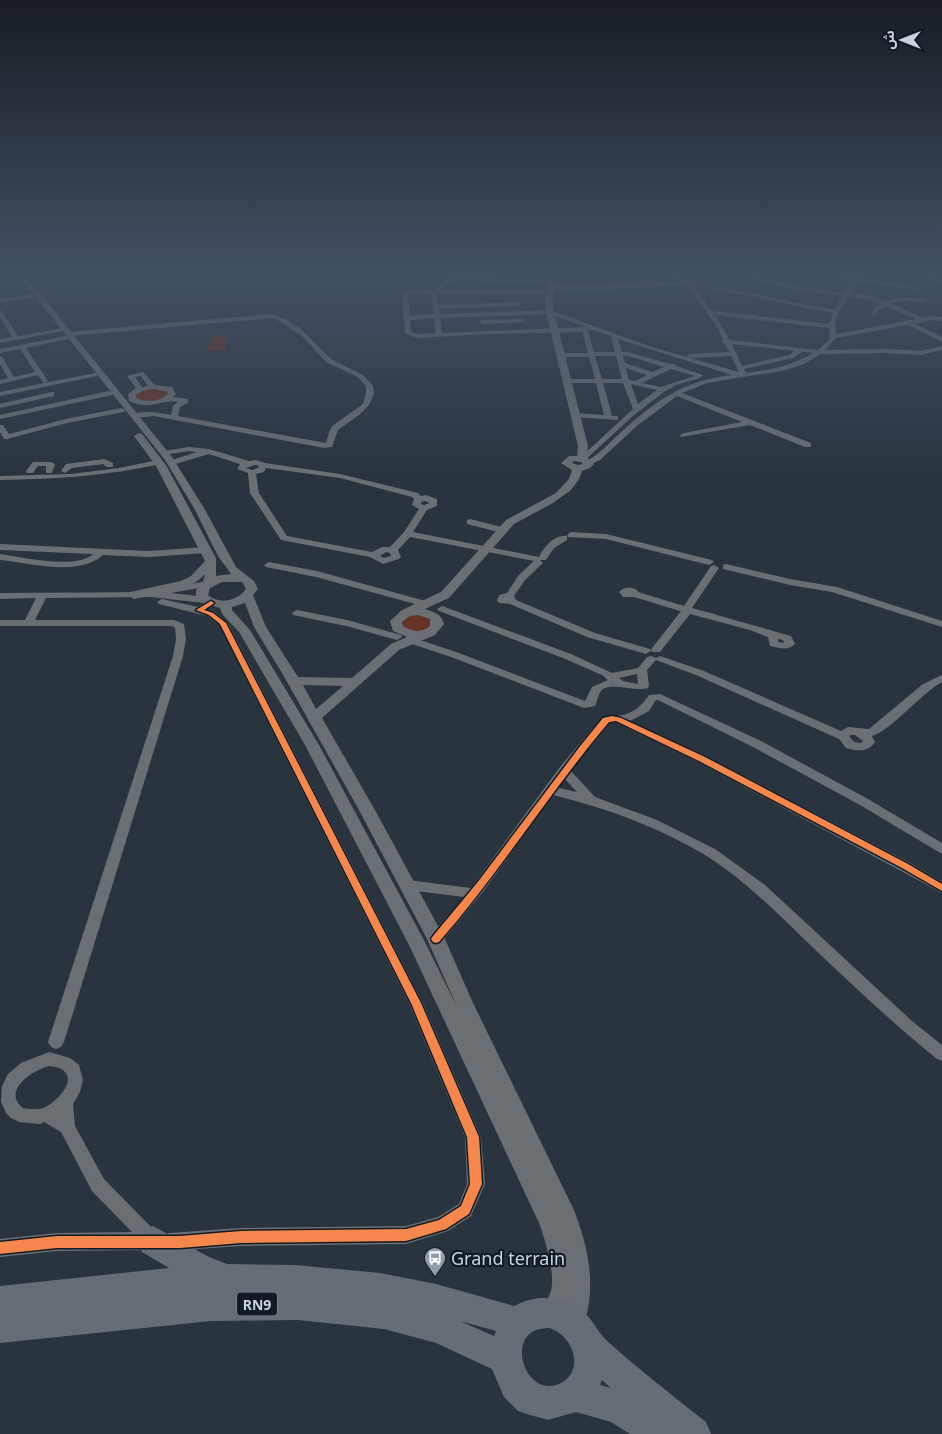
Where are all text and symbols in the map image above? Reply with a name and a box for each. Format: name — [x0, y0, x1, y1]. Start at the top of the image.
north arrow — [877, 15, 927, 65]
text: ش — [879, 30, 898, 50]
bus stop icon: Grand terrain — [423, 1246, 447, 1277]
place label: Grand terrain — [451, 1246, 565, 1270]
road number: RN9 — [237, 1292, 277, 1316]

